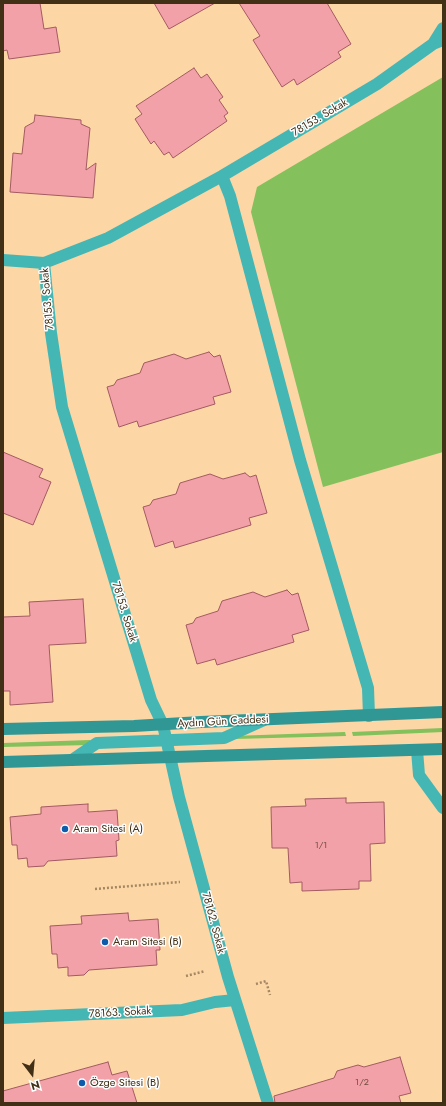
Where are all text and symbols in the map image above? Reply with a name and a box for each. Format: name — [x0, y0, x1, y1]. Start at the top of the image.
street label: 78153. Sokak — [290, 96, 350, 140]
street label: 78153. Sokak — [39, 267, 57, 331]
street label: 78153. Sokak — [109, 580, 139, 644]
street label: Aydın Gün Caddesi — [177, 713, 269, 731]
place label: Aram Sitesi (A) — [73, 822, 143, 836]
marker: Aram Sitesi (A) — [60, 824, 70, 834]
house number: 1/1 — [315, 841, 327, 851]
street label: 78162. Sokak — [198, 891, 228, 955]
place label: Aram Sitesi (B) — [113, 935, 182, 949]
marker: Aram Sitesi (B) — [100, 937, 110, 947]
street label: 78163. Sokak — [88, 1005, 152, 1021]
north arrow — [12, 1054, 52, 1094]
place label: Özge Sitesi (B) — [90, 1076, 160, 1090]
text: N — [29, 1077, 42, 1094]
marker: Özge Sitesi (B) — [77, 1078, 87, 1088]
house number: 1/2 — [355, 1078, 369, 1088]

